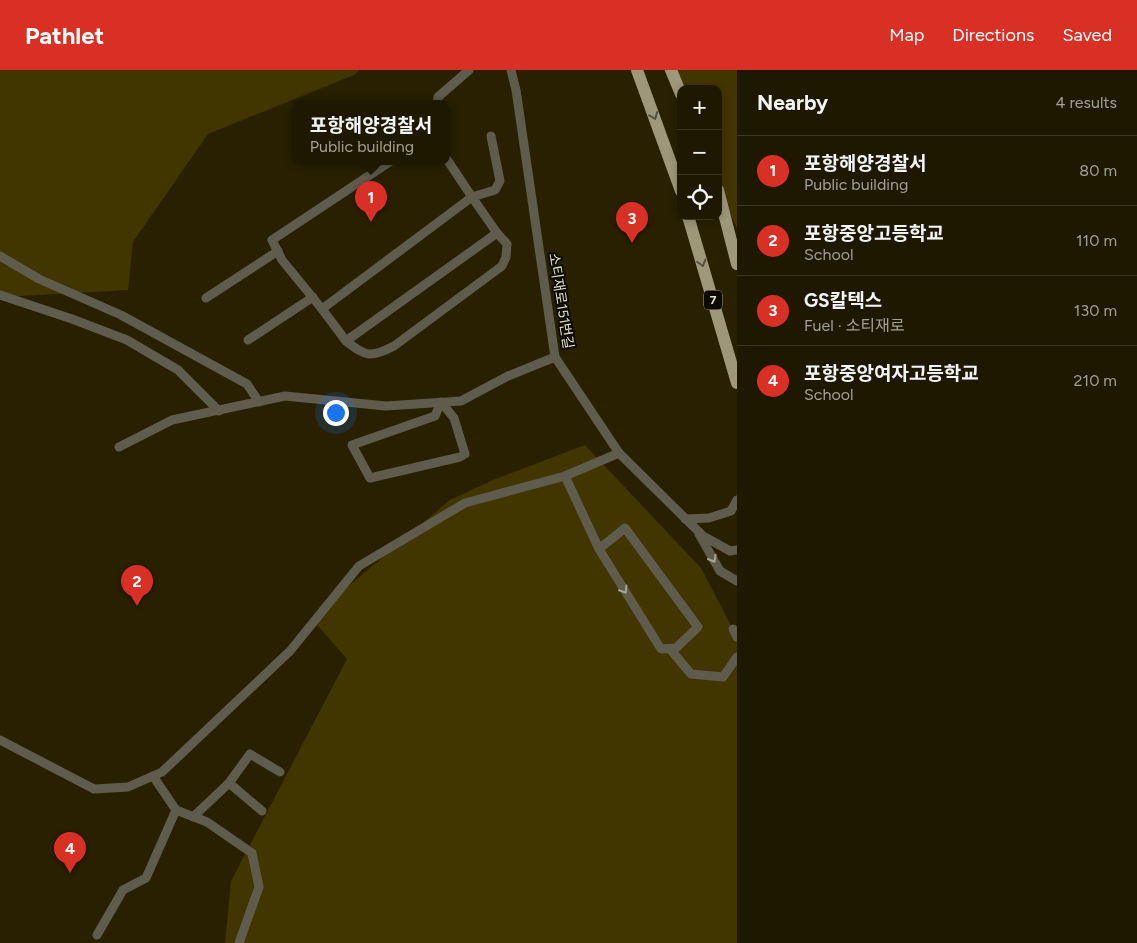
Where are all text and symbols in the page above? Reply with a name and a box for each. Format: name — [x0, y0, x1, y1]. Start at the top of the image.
text: Pathlet — [25, 21, 104, 50]
text: Map — [889, 24, 924, 46]
text: Directions — [952, 24, 1034, 46]
text: Saved — [1062, 24, 1112, 46]
map controls — [677, 85, 722, 220]
button: + — [677, 85, 722, 130]
text: Nearby — [757, 90, 828, 115]
text: 4 results — [1056, 93, 1117, 112]
popup — [292, 100, 450, 165]
one-way arrow — [648, 111, 658, 119]
text: 포항해양경찰서 — [310, 114, 432, 137]
button: − — [677, 130, 722, 175]
text: Public building — [310, 137, 414, 156]
text: 포항해양경찰서 — [804, 152, 926, 175]
text: 1 — [770, 161, 776, 180]
text: 80 m — [1079, 161, 1117, 180]
button: locate — [677, 175, 722, 220]
text: Public building — [804, 175, 908, 194]
pin: 1 — [355, 181, 387, 222]
pin: 3 — [616, 202, 648, 243]
text: 포항중앙고등학교 — [804, 222, 944, 245]
text: 2 — [768, 231, 778, 250]
text: 110 m — [1076, 231, 1117, 250]
text: School — [804, 245, 854, 264]
street label: 소티재로151번길 — [545, 252, 577, 350]
one-way arrow — [696, 258, 706, 267]
text: GS칼텍스 — [804, 289, 882, 312]
road number: 7 — [704, 290, 722, 310]
text: 3 — [769, 301, 777, 320]
text: 130 m — [1074, 301, 1117, 320]
text: Fuel · 소티재로 — [804, 316, 905, 335]
text: 포항중앙여자고등학교 — [804, 362, 979, 385]
text: 4 — [768, 371, 778, 390]
text: 210 m — [1074, 371, 1117, 390]
text: School — [804, 385, 854, 404]
your location — [323, 400, 349, 426]
one-way arrow — [707, 553, 717, 562]
pin: 2 — [121, 565, 153, 606]
one-way arrow — [618, 585, 628, 594]
pin: 4 — [54, 832, 86, 873]

